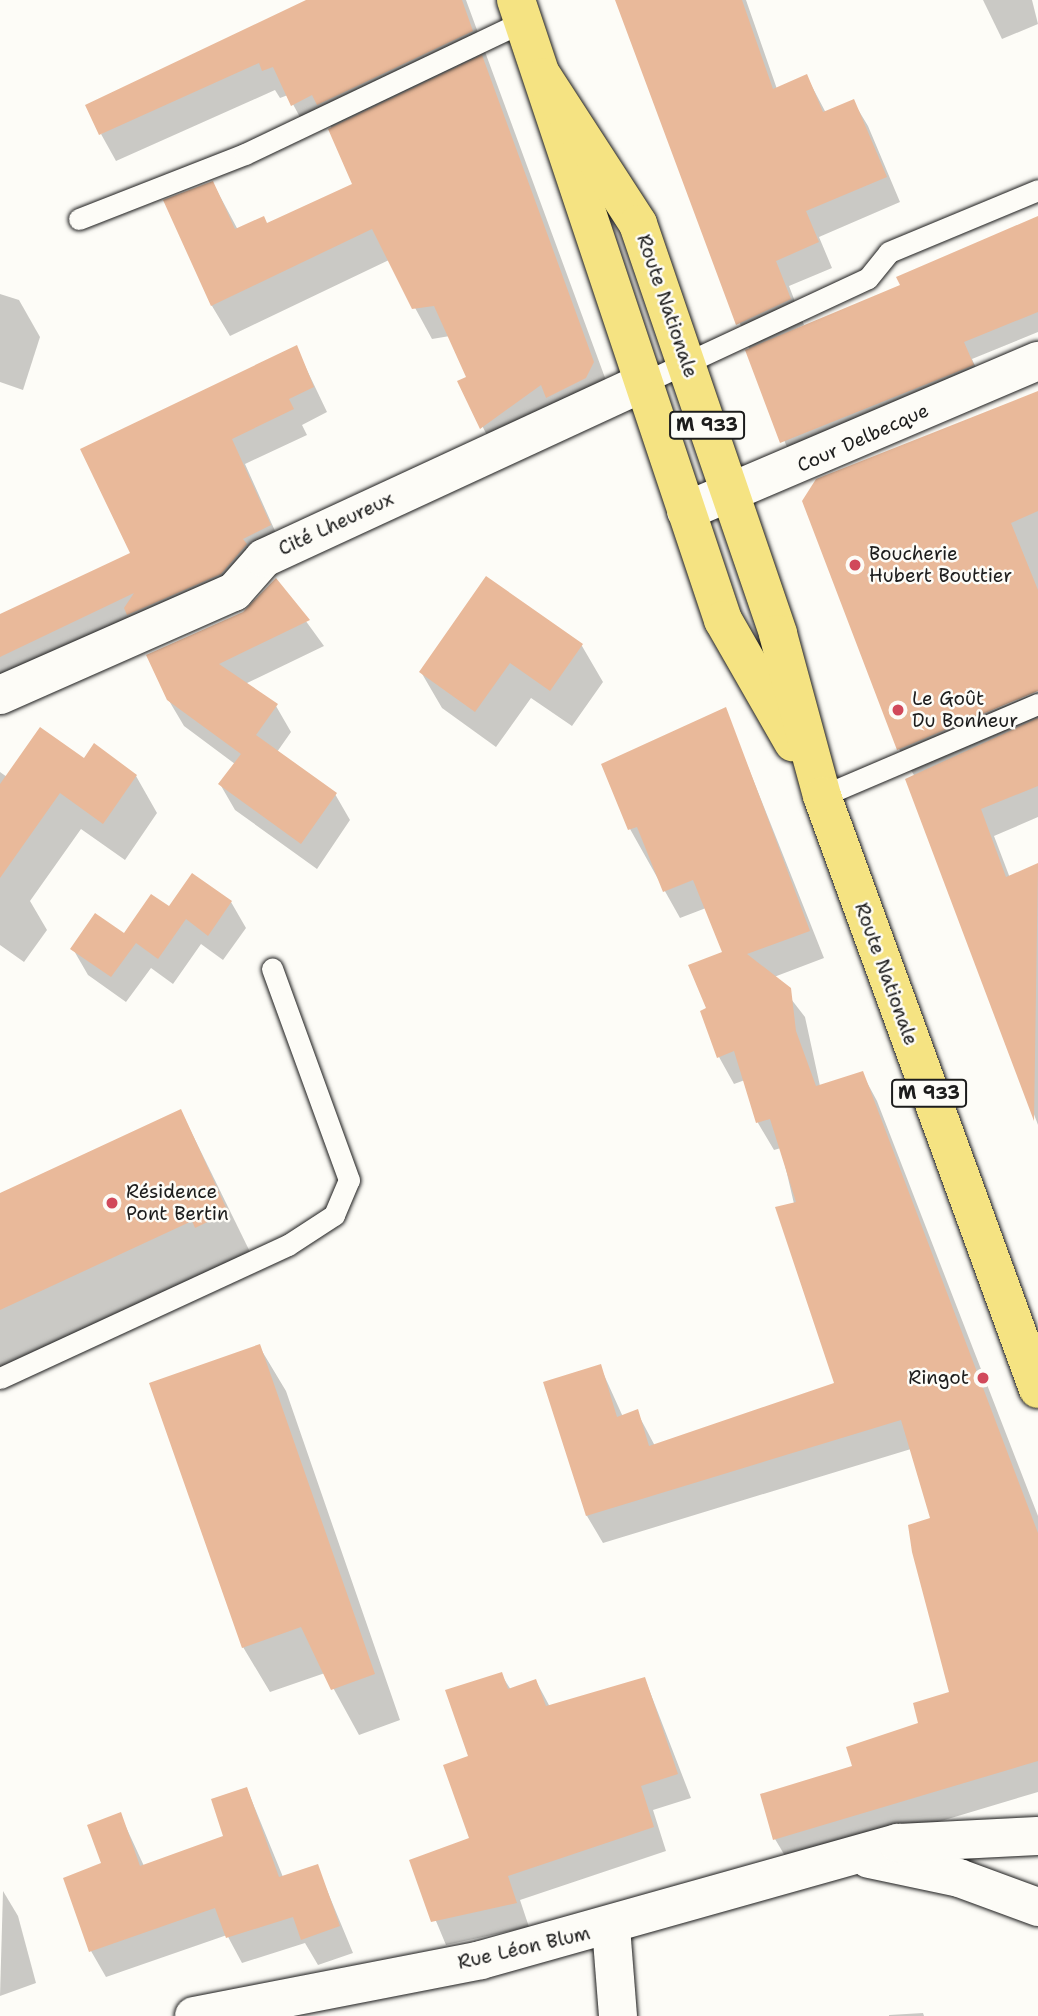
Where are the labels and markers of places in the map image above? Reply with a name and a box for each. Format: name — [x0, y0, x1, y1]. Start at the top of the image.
place label: Boucherie Hubert Bouttier — [869, 543, 1012, 587]
marker: Boucherie Hubert Bouttier — [847, 557, 863, 573]
place label: Le Goût Du Bonheur — [912, 688, 1018, 732]
marker: Le Goût Du Bonheur — [890, 702, 906, 718]
place label: Résidence Pont Bertin — [126, 1181, 229, 1225]
marker: Résidence Pont Bertin — [104, 1195, 120, 1211]
place label: Ringot — [908, 1367, 969, 1389]
marker: Ringot — [975, 1370, 991, 1386]

